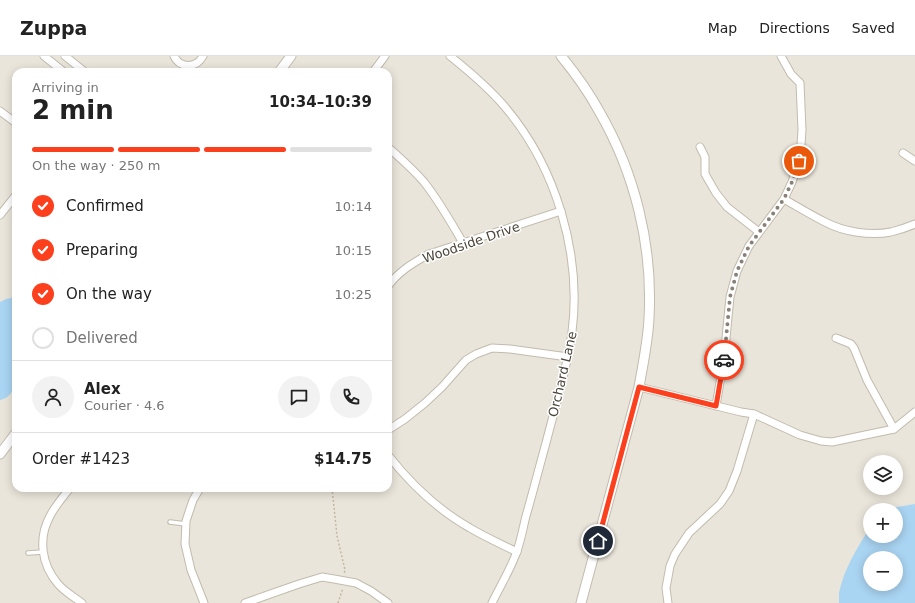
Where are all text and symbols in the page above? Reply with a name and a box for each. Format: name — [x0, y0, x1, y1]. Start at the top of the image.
text: Zuppa — [20, 17, 87, 39]
text: Map — [708, 20, 737, 36]
text: Directions — [759, 20, 830, 36]
text: Saved — [852, 20, 895, 36]
text: Arriving in — [32, 80, 99, 95]
text: 10:34–10:39 — [269, 93, 372, 111]
text: 2 min — [32, 95, 114, 125]
pin — [782, 144, 816, 178]
icon: bag — [788, 150, 810, 172]
text: On the way · 250 m — [32, 158, 160, 173]
icon: check — [32, 195, 54, 217]
text: Confirmed — [66, 197, 144, 215]
text: 10:14 — [335, 199, 372, 214]
street label: Woodside Drive — [421, 219, 522, 266]
icon: check — [32, 239, 54, 261]
text: Preparing — [66, 241, 138, 259]
text: 10:15 — [335, 243, 372, 258]
icon: check — [32, 283, 54, 305]
text: On the way — [66, 285, 152, 303]
text: 10:25 — [335, 287, 372, 302]
text: Delivered — [66, 329, 138, 347]
street label: Orchard Lane — [545, 330, 580, 418]
courier — [704, 340, 744, 380]
icon: car — [713, 349, 735, 371]
button: person — [32, 376, 74, 418]
button: chat — [278, 376, 320, 418]
button: phone — [330, 376, 372, 418]
text: Alex — [84, 380, 121, 398]
text: Courier · 4.6 — [84, 398, 165, 413]
text: Order #1423 — [32, 450, 130, 468]
text: $14.75 — [314, 450, 372, 468]
map controls — [863, 455, 903, 591]
button: layers — [863, 455, 903, 495]
button: + — [863, 503, 903, 543]
pin — [581, 524, 615, 558]
icon: home — [587, 530, 609, 552]
button: − — [863, 551, 903, 591]

